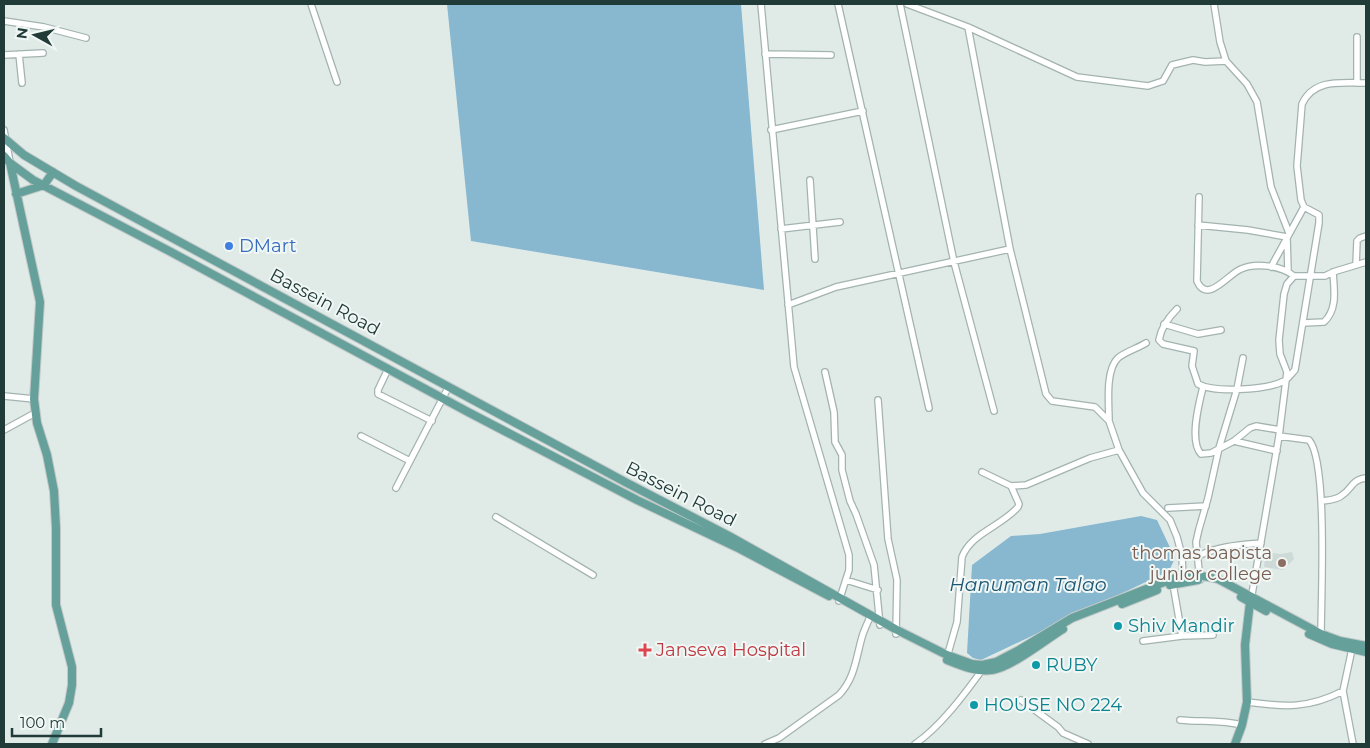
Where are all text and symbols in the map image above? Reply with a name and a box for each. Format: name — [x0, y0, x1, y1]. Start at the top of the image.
north arrow — [10, 10, 60, 60]
text: N — [12, 26, 32, 40]
place label: DMart — [239, 235, 296, 257]
marker: DMart — [223, 240, 235, 252]
street label: Bassein Road — [266, 264, 384, 340]
street label: Bassein Road — [622, 457, 740, 531]
place label: thomas bapista junior college — [1132, 542, 1272, 585]
marker: thomas bapista junior college — [1276, 557, 1288, 569]
water label: Hanuman Talao — [949, 573, 1107, 596]
place label: Shiv Mandir — [1128, 615, 1235, 637]
marker: Shiv Mandir — [1112, 620, 1124, 632]
place label: Janseva Hospital — [655, 639, 806, 661]
marker: Janseva Hospital — [638, 643, 652, 657]
place label: RUBY — [1046, 654, 1098, 676]
marker: RUBY — [1030, 659, 1042, 671]
place label: HOUSE NO 224 — [984, 694, 1122, 716]
marker: HOUSE NO 224 — [968, 699, 980, 711]
scale bar — [12, 706, 101, 738]
text: 100 m — [20, 713, 65, 732]

